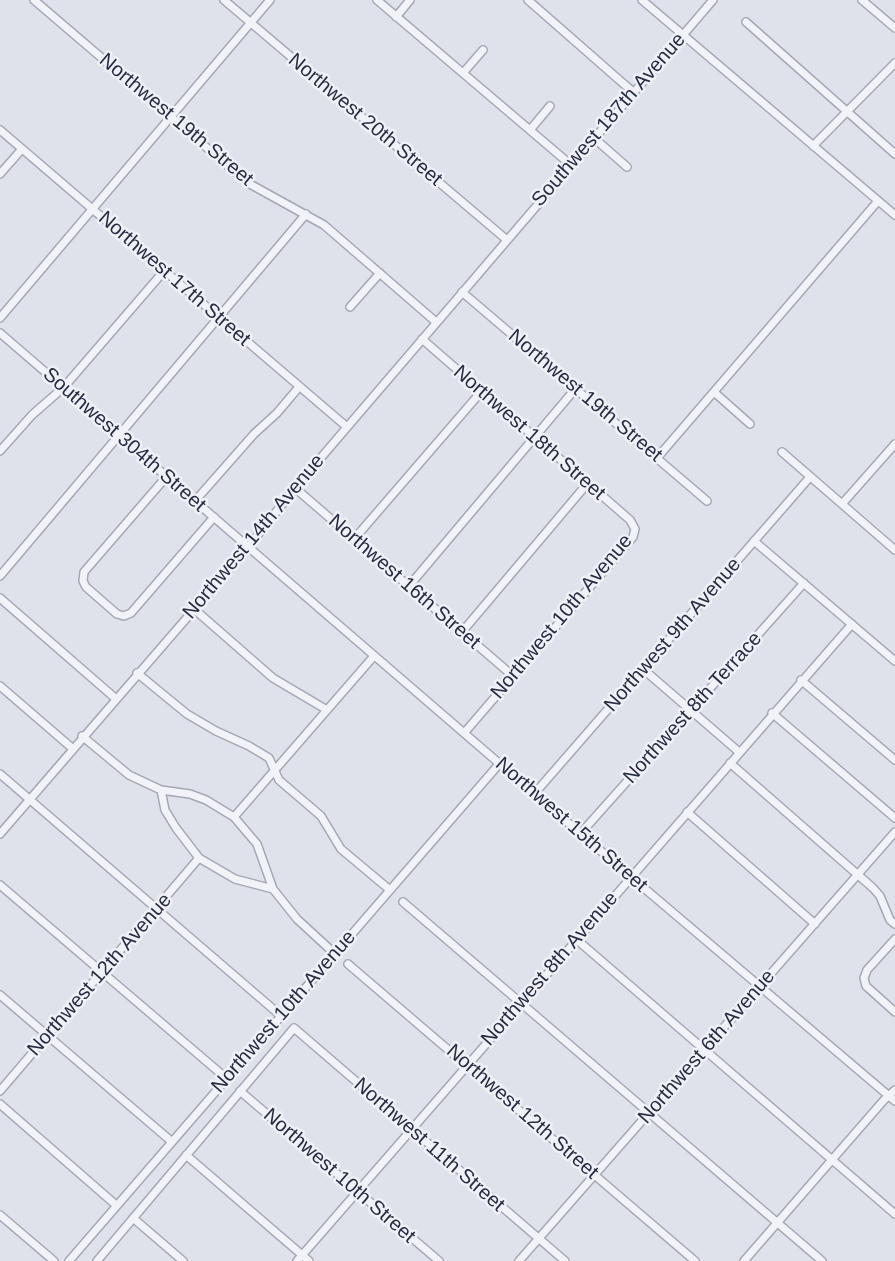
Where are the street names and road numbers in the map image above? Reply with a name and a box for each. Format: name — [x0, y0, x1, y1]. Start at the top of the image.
street label: Southwest 187th Avenue — [527, 28, 691, 212]
street label: Northwest 19th Street — [94, 49, 258, 191]
street label: Northwest 20th Street — [283, 49, 447, 191]
street label: Northwest 17th Street — [93, 206, 255, 352]
street label: Northwest 19th Street — [503, 325, 667, 467]
street label: Northwest 18th Street — [448, 360, 610, 506]
street label: Southwest 304th Street — [38, 363, 210, 517]
street label: Northwest 14th Avenue — [178, 450, 330, 624]
street label: Northwest 16th Street — [323, 509, 485, 655]
street label: Northwest 10th Avenue — [486, 530, 638, 704]
street label: Northwest 9th Avenue — [600, 553, 746, 717]
street label: Northwest 8th Terrace — [619, 627, 767, 789]
street label: Northwest 15th Street — [490, 752, 652, 898]
street label: Northwest 8th Avenue — [477, 887, 623, 1051]
street label: Northwest 12th Avenue — [23, 889, 177, 1061]
street label: Northwest 10th Avenue — [207, 926, 361, 1098]
street label: Northwest 6th Avenue — [634, 965, 780, 1129]
street label: Northwest 12th Street — [441, 1039, 603, 1185]
street label: Northwest 11th Street — [349, 1073, 509, 1217]
street label: Northwest 10th Street — [258, 1103, 420, 1249]

